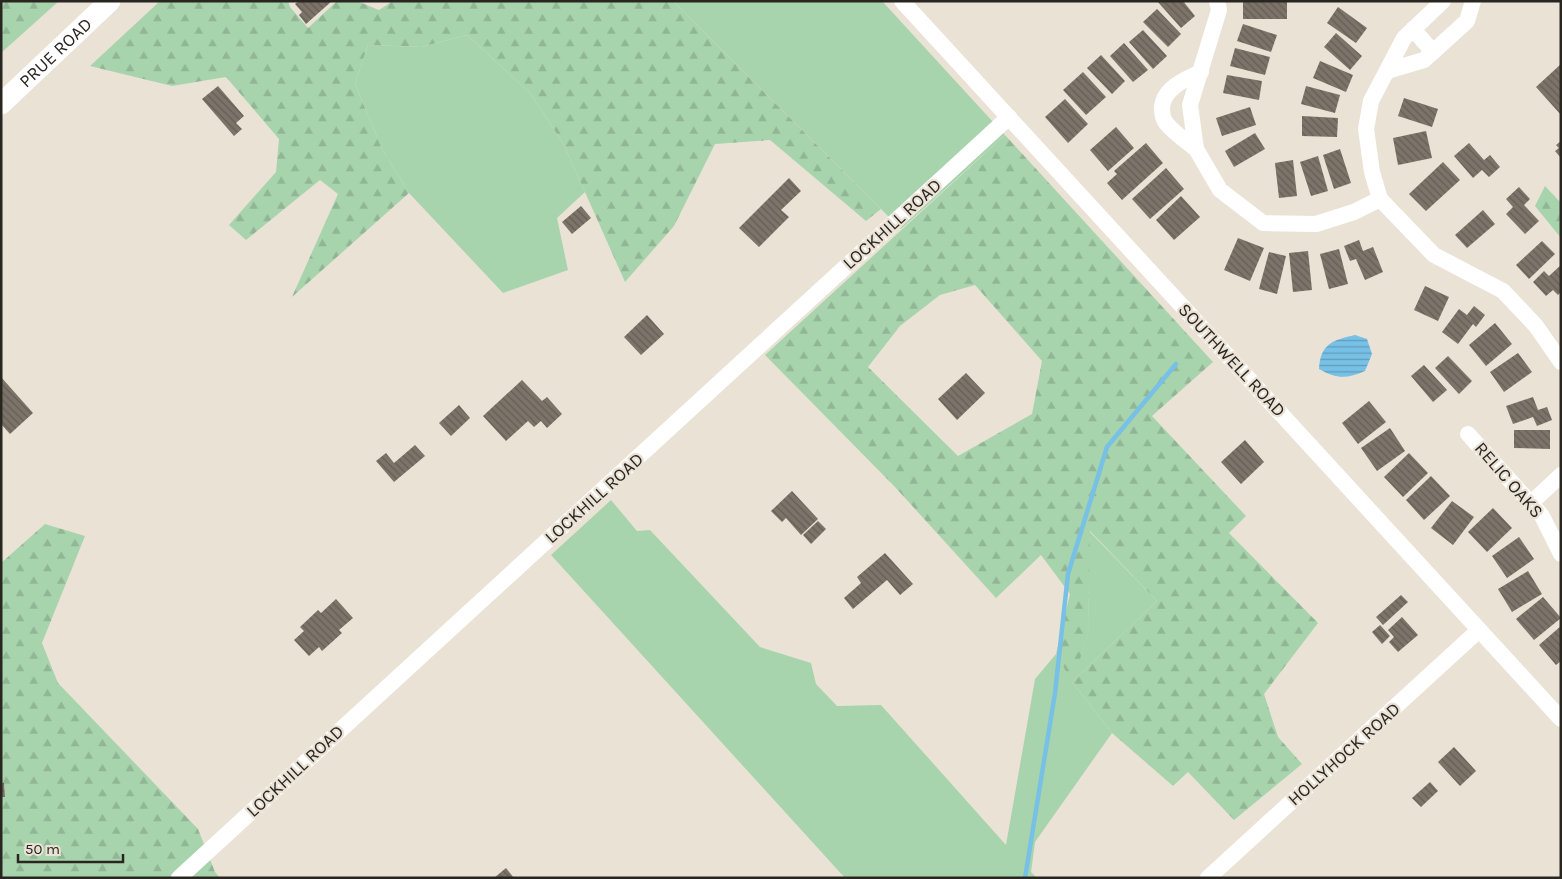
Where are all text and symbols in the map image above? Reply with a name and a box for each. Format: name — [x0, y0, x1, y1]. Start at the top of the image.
street label: PRUE ROAD — [15, 13, 97, 92]
street label: LOCKHILL ROAD — [838, 174, 946, 274]
street label: SOUTHWELL ROAD — [1174, 299, 1290, 421]
street label: RELIC OAKS — [1470, 437, 1548, 523]
street label: LOCKHILL ROAD — [540, 448, 648, 548]
street label: HOLLYHOCK ROAD — [1283, 698, 1405, 810]
street label: LOCKHILL ROAD — [242, 720, 348, 822]
scale bar — [18, 832, 122, 864]
text: 50 m — [25, 840, 60, 858]

